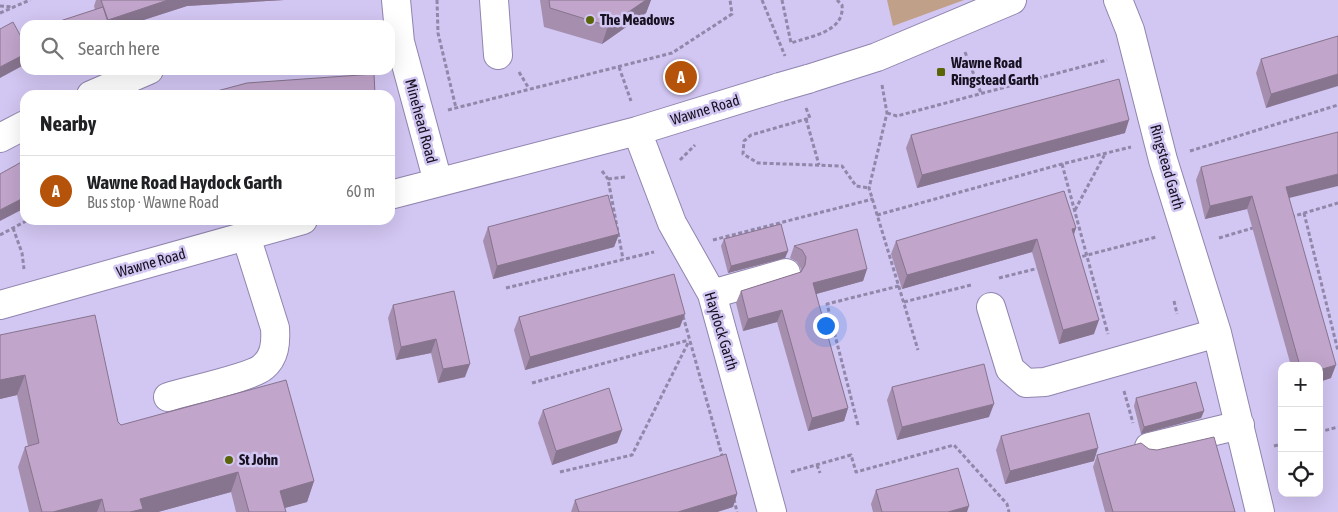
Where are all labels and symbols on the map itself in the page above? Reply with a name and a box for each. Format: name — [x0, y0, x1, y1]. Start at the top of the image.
place label: The Meadows — [600, 11, 675, 28]
marker: The Meadows — [584, 14, 596, 26]
place label: Wawne Road Ringstead Garth — [950, 54, 1039, 88]
pin: A — [665, 58, 697, 96]
marker: Wawne Road Ringstead Garth — [935, 66, 947, 78]
street label: Minehead Road — [402, 77, 441, 165]
street label: Wawne Road — [668, 91, 741, 128]
street label: Ringstead Garth — [1147, 122, 1188, 211]
street label: Wawne Road — [114, 245, 187, 280]
street label: Haydock Garth — [702, 290, 741, 372]
your location — [813, 313, 839, 339]
place label: St John — [239, 451, 278, 468]
marker: St John — [223, 454, 235, 466]

